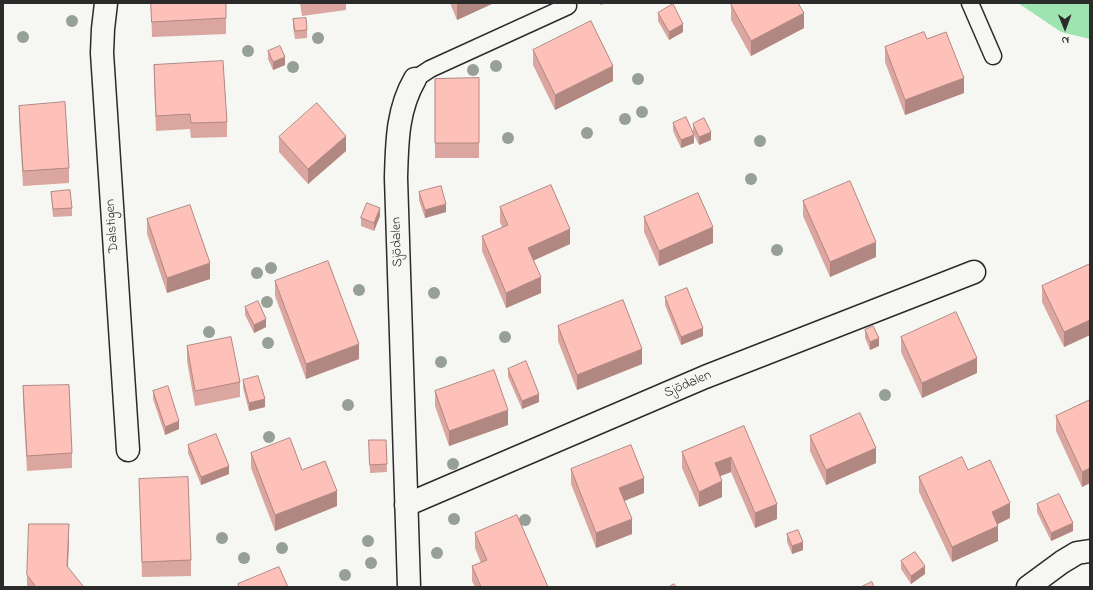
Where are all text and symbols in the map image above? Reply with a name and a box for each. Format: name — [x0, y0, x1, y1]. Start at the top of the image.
north arrow — [1045, 8, 1085, 48]
text: N — [1061, 32, 1069, 48]
street label: Dalstigen — [103, 198, 123, 254]
street label: Sjödalen — [389, 217, 407, 267]
street label: Sjödalen — [662, 367, 714, 403]

